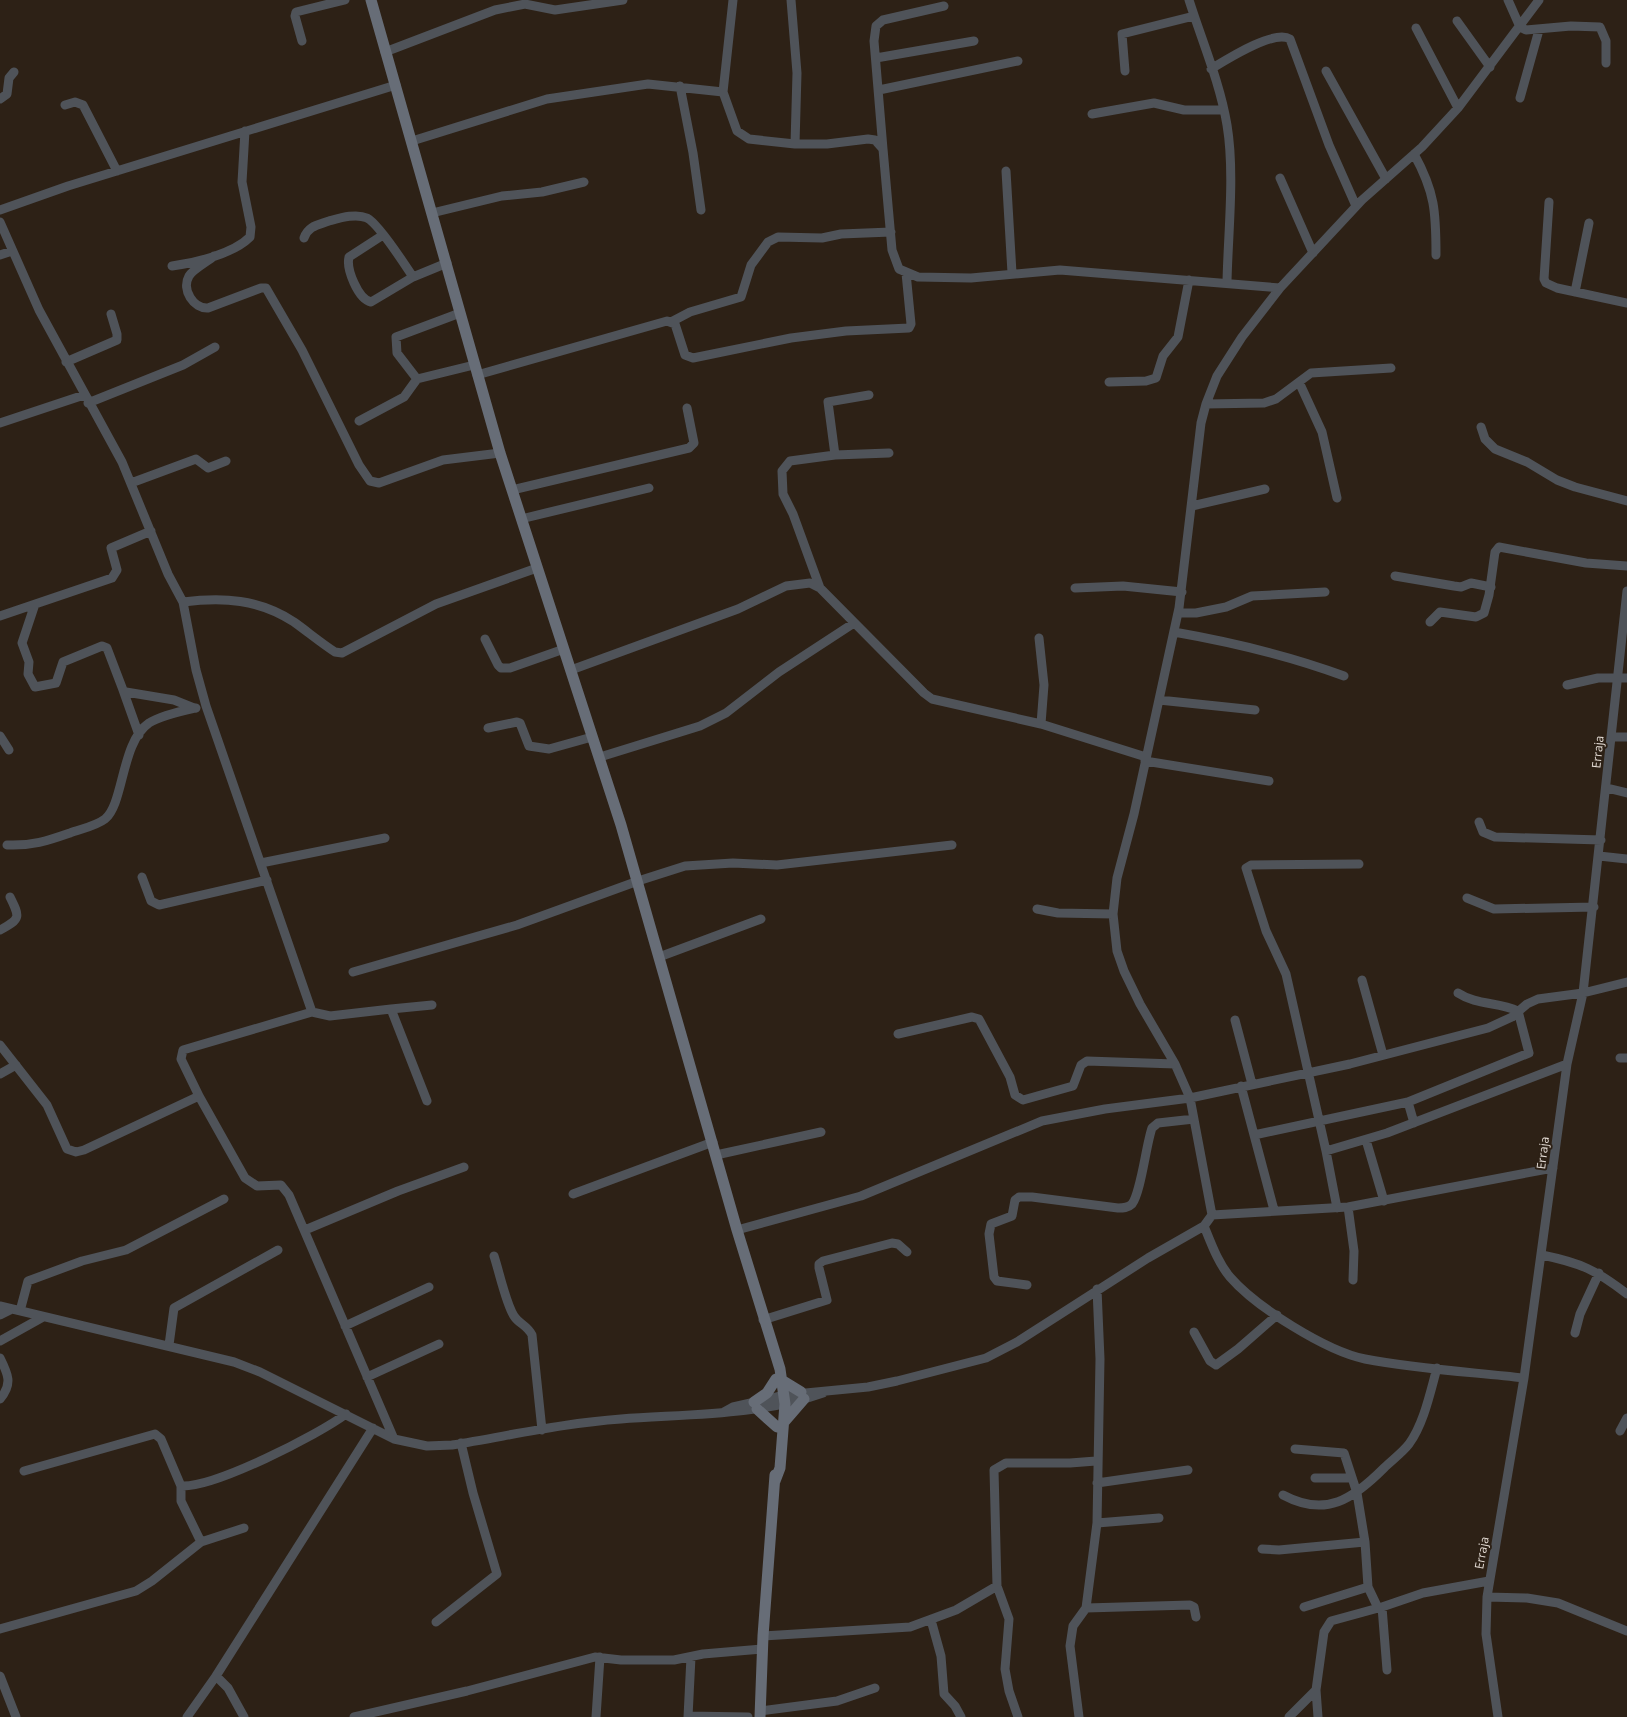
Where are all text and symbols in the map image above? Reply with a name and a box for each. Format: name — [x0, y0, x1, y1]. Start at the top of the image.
street label: Erraja — [1587, 735, 1608, 769]
street label: Erraja — [1532, 1136, 1553, 1170]
street label: Erraja — [1470, 1535, 1493, 1571]

